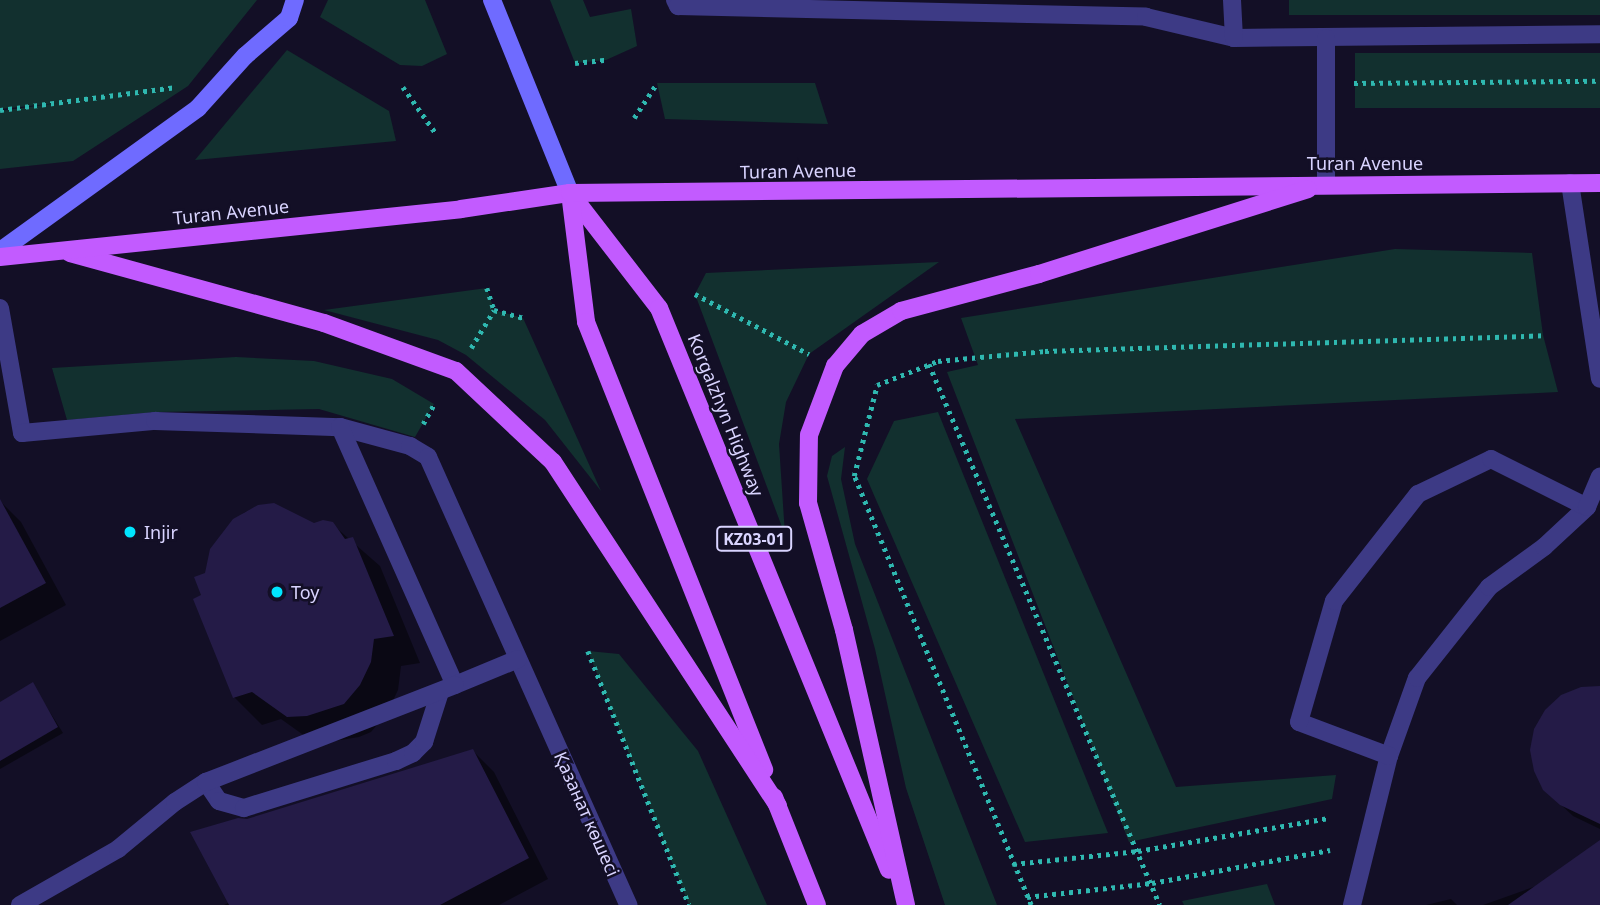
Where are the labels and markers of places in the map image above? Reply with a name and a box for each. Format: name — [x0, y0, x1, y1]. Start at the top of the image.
place label: Injir — [144, 521, 178, 543]
marker: Injir — [122, 524, 138, 540]
place label: Toy — [291, 581, 319, 603]
marker: Toy — [269, 584, 285, 600]

